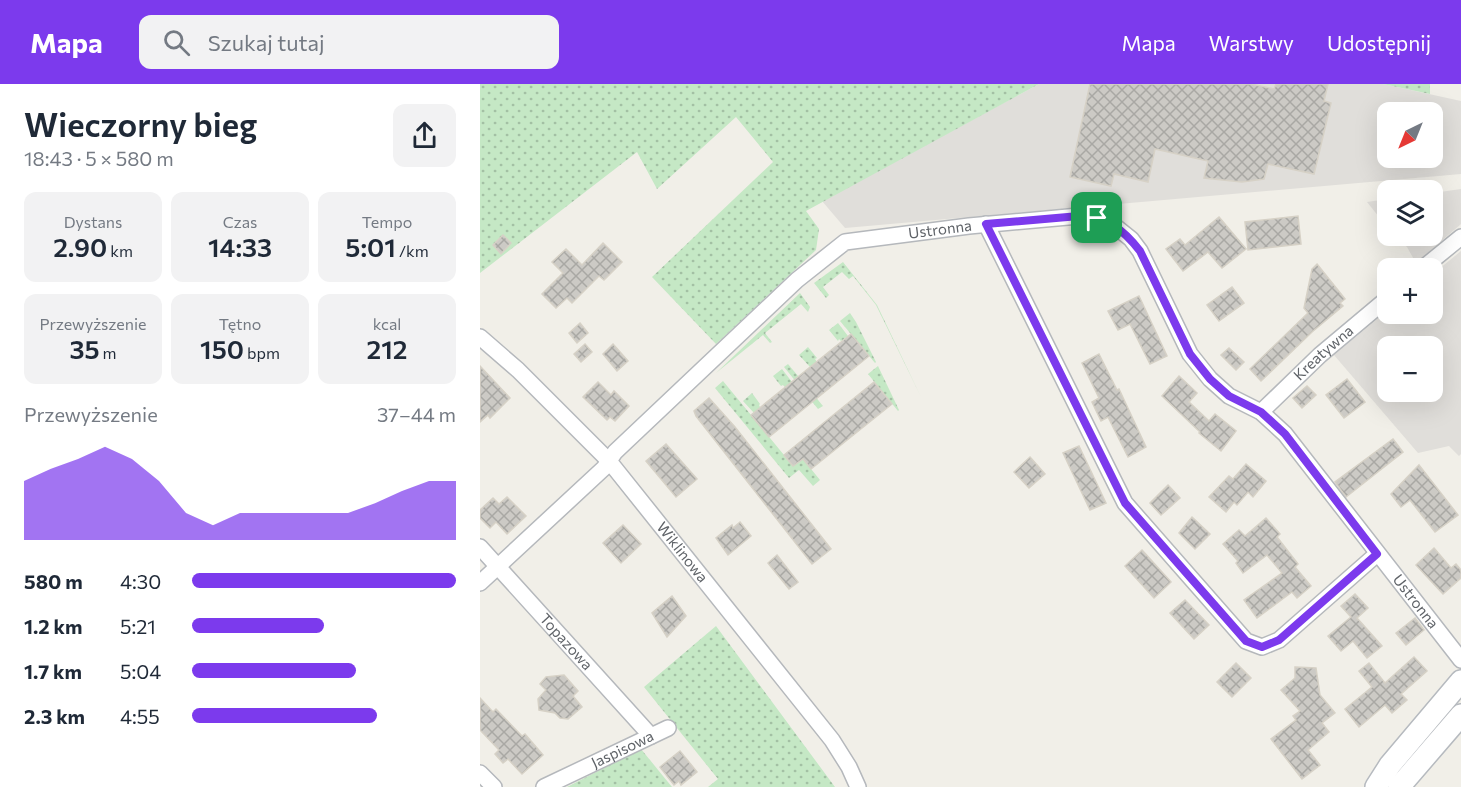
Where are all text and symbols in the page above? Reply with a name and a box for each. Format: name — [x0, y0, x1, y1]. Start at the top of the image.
search box — [139, 15, 559, 69]
text: Mapa — [30, 25, 103, 59]
icon: search — [160, 26, 193, 59]
text: Szukaj tutaj — [208, 29, 325, 56]
text: Mapa — [1122, 30, 1176, 55]
text: Warstwy — [1209, 30, 1294, 55]
text: Udostępnij — [1327, 30, 1431, 55]
north arrow — [1377, 102, 1443, 168]
map controls — [1377, 102, 1443, 402]
text: Wieczorny bieg — [24, 103, 257, 144]
button: share — [393, 104, 456, 167]
text: 18:43 · 5 × 580 m — [24, 146, 174, 170]
button: layers — [1377, 180, 1443, 246]
pin — [1071, 192, 1122, 243]
icon: arrive — [1080, 201, 1113, 234]
text: Dystans — [64, 212, 122, 231]
text: Czas — [223, 212, 257, 231]
text: Tempo — [362, 212, 412, 231]
street label: Ustronna — [907, 216, 973, 242]
text: 2.90 — [53, 231, 107, 262]
text: 14:33 — [208, 231, 272, 262]
text: 5:01 — [345, 231, 396, 262]
text: km — [107, 241, 133, 260]
text: /km — [396, 241, 429, 260]
button: + — [1377, 258, 1443, 324]
text: Przewyższenie — [39, 314, 147, 333]
text: Tętno — [219, 314, 261, 333]
text: kcal — [373, 314, 401, 333]
street label: Kreatywna — [1289, 321, 1357, 384]
text: 35 — [69, 333, 100, 364]
text: 150 — [200, 333, 244, 364]
text: 212 — [367, 333, 407, 364]
button: − — [1377, 336, 1443, 402]
text: m — [100, 343, 117, 362]
text: bpm — [244, 343, 280, 362]
text: Przewyższenie — [24, 402, 158, 426]
text: 37–44 m — [377, 402, 456, 426]
street label: Wiklinowa — [653, 518, 712, 585]
text: 580 m — [24, 569, 83, 593]
text: 4:30 — [120, 569, 161, 593]
street label: Ustronna — [1390, 570, 1443, 632]
street label: Topazowa — [536, 609, 597, 673]
text: 1.2 km — [24, 614, 82, 638]
text: 5:21 — [120, 614, 156, 638]
text: 1.7 km — [24, 659, 82, 683]
text: 5:04 — [120, 659, 161, 683]
text: 2.3 km — [24, 704, 85, 728]
text: 4:55 — [120, 704, 160, 728]
street label: Jaspisowa — [588, 726, 656, 771]

